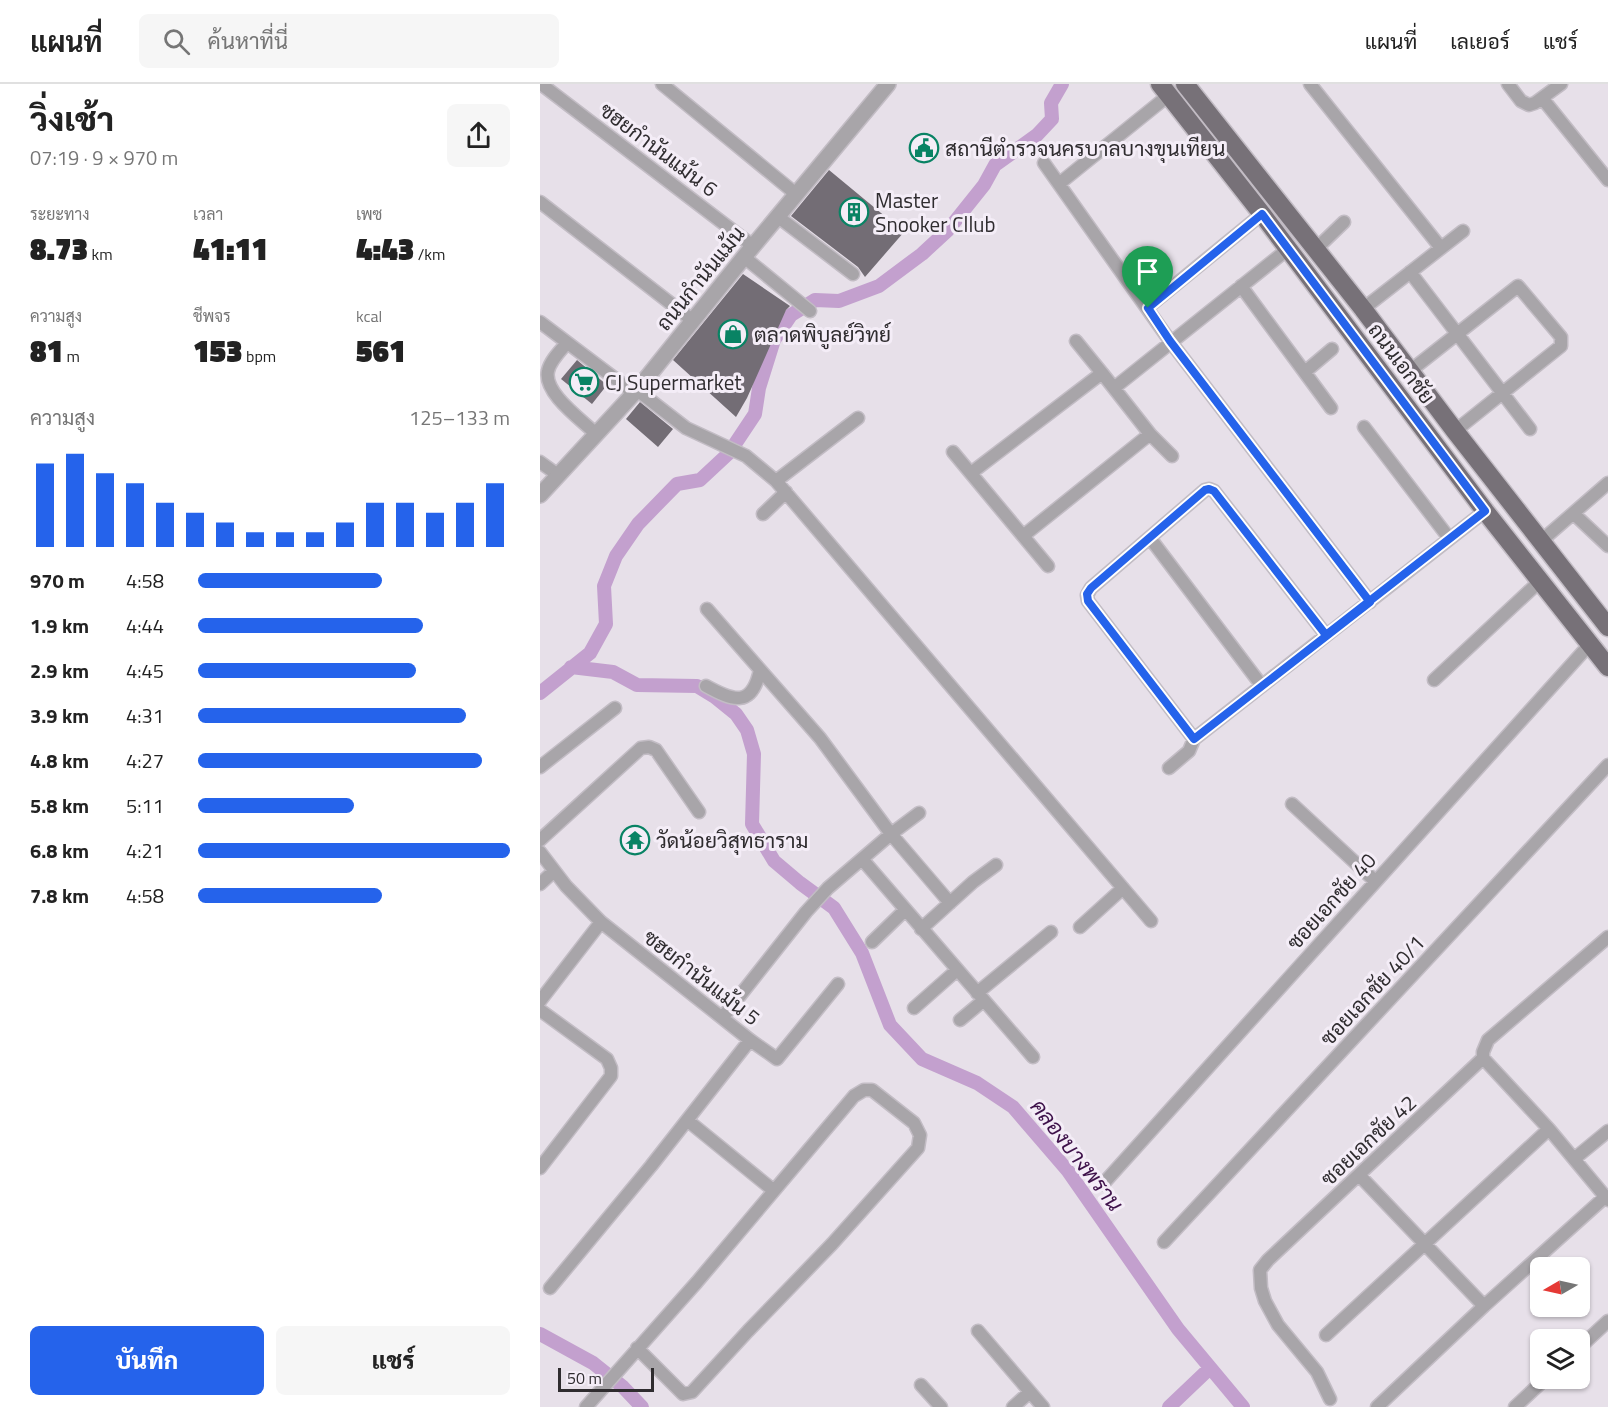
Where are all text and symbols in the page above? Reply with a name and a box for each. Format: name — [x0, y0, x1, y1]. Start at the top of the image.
search box — [139, 14, 559, 68]
text: แผนที่ — [30, 20, 103, 63]
text: ค้นหาที่นี่ — [208, 24, 288, 58]
icon: search — [160, 25, 193, 58]
text: แผนที่ — [1365, 25, 1417, 57]
text: เลเยอร์ — [1450, 25, 1510, 57]
text: แชร์ — [1543, 25, 1578, 57]
text: วิ่งเช้า — [30, 94, 114, 144]
street label: ซฮยกำนันแม้น 6 — [593, 94, 725, 204]
button: share — [447, 104, 510, 167]
public building icon: สถานีตำรวจนครบาลบางขุนเทียน — [908, 132, 940, 164]
place label: สถานีตำรวจนครบาลบางขุนเทียน — [945, 132, 1225, 164]
text: 07:19 · 9 × 970 m — [30, 142, 178, 173]
place label: Master Snooker Cllub — [875, 184, 995, 240]
building icon: Master Snooker Cllub — [838, 196, 870, 228]
text: ระยะทาง — [30, 202, 90, 226]
text: เวลา — [193, 202, 223, 226]
text: เพซ — [356, 202, 382, 226]
street label: ถนนกำนันแม้น — [648, 219, 752, 337]
text: 8.73 — [30, 226, 88, 272]
text: 41:11 — [193, 226, 268, 272]
text: 4:43 — [356, 226, 414, 272]
text: km — [88, 242, 113, 266]
text: /km — [414, 242, 445, 266]
pin — [1122, 246, 1173, 308]
icon: arrive — [1131, 255, 1164, 288]
text: ความสูง — [30, 304, 82, 328]
text: ชีพจร — [193, 304, 231, 328]
text: kcal — [356, 304, 382, 328]
street label: ถนนเอกชัย — [1361, 316, 1443, 410]
shop icon: ตลาดพิบูลย์วิทย์ — [717, 318, 749, 350]
place label: ตลาดพิบูลย์วิทย์ — [754, 318, 891, 350]
text: 81 — [30, 328, 63, 374]
text: 153 — [193, 328, 243, 374]
text: 561 — [356, 328, 406, 374]
text: m — [63, 344, 80, 368]
text: bpm — [243, 344, 276, 368]
supermarket icon: CJ Supermarket — [568, 366, 600, 398]
place label: CJ Supermarket — [605, 366, 742, 398]
text: ความสูง — [30, 402, 95, 433]
text: 125–133 m — [409, 402, 510, 433]
text: 970 m — [30, 565, 85, 596]
text: 4:58 — [126, 565, 164, 596]
text: 1.9 km — [30, 610, 89, 641]
text: 4:44 — [126, 610, 164, 641]
text: 2.9 km — [30, 655, 89, 686]
text: 4:45 — [126, 655, 164, 686]
text: 3.9 km — [30, 700, 89, 731]
text: 4:31 — [126, 700, 164, 731]
text: 4.8 km — [30, 745, 89, 776]
text: 4:27 — [126, 745, 164, 776]
text: 5.8 km — [30, 790, 89, 821]
text: 5:11 — [126, 790, 164, 821]
temple icon: วัดน้อยวิสุทธาราม — [619, 824, 651, 856]
place label: วัดน้อยวิสุทธาราม — [656, 824, 808, 856]
text: 6.8 km — [30, 835, 89, 866]
text: 4:21 — [126, 835, 164, 866]
street label: ซอยเอกชัย 40 — [1279, 845, 1383, 957]
text: 7.8 km — [30, 880, 89, 911]
text: 4:58 — [126, 880, 164, 911]
street label: ซฮยกำนันแม้น 5 — [637, 921, 767, 1033]
street label: ซอยเอกชัย 40/1 — [1312, 927, 1432, 1053]
street label: ซอยเอกชัย 42 — [1313, 1087, 1423, 1193]
water label: คลองบางพราน — [1022, 1091, 1132, 1219]
north arrow — [1530, 1257, 1590, 1317]
map controls — [1530, 1257, 1590, 1389]
button: บันทึก — [30, 1326, 264, 1395]
button: แชร์ — [276, 1326, 510, 1395]
button: layers — [1530, 1329, 1590, 1389]
scale bar — [558, 1365, 654, 1392]
text: 50 m — [567, 1366, 602, 1390]

